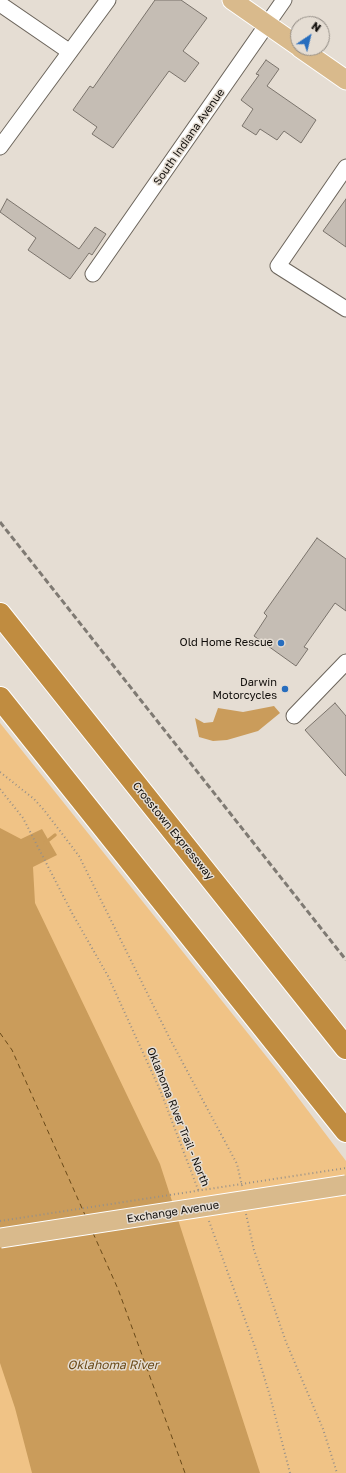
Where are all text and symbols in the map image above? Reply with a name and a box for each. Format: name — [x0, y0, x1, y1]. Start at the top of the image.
north arrow — [290, 16, 330, 56]
text: N — [309, 19, 324, 34]
street label: South Indiana Avenue — [151, 86, 227, 188]
place label: Old Home Rescue — [180, 636, 273, 650]
marker: Old Home Rescue — [276, 638, 286, 648]
place label: Darwin Motorcycles — [212, 676, 277, 702]
marker: Darwin Motorcycles — [280, 684, 290, 694]
street label: Crosstown Expressway — [130, 780, 216, 882]
street label: Oklahoma River Trail - North — [144, 1045, 212, 1189]
street label: Exchange Avenue — [126, 1198, 220, 1226]
water label: Oklahoma River — [68, 1358, 158, 1372]

